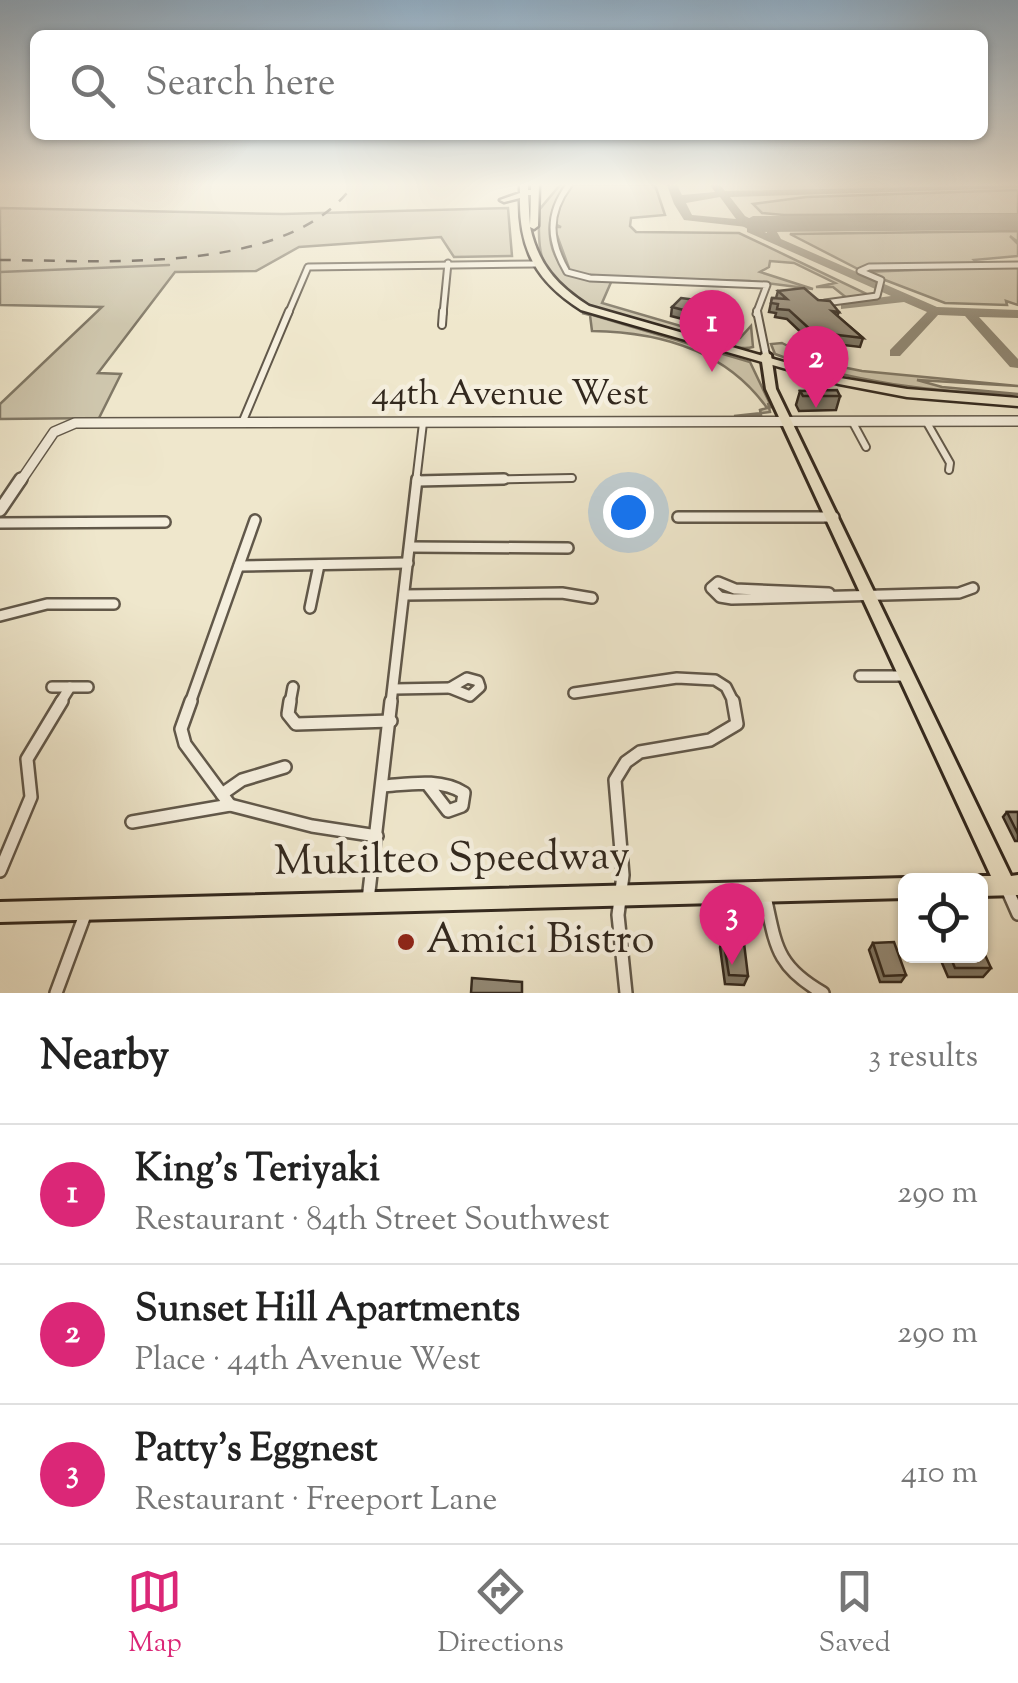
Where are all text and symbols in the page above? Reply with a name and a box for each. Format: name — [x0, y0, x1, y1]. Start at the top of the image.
search box — [30, 30, 988, 140]
icon: search — [65, 58, 120, 113]
text: Search here — [145, 58, 336, 112]
pin: 1 — [680, 290, 744, 372]
pin: 2 — [784, 326, 848, 408]
street label: 44th Avenue West — [372, 370, 648, 421]
your location — [603, 487, 654, 538]
street label: Mukilteo Speedway — [273, 828, 631, 894]
map controls — [898, 873, 988, 963]
button: locate — [898, 873, 988, 963]
pin: 3 — [700, 882, 764, 965]
place label: Amici Bistro — [426, 912, 654, 972]
marker: Amici Bistro — [395, 931, 417, 953]
text: Nearby — [40, 1028, 169, 1088]
text: 3 results — [868, 1035, 978, 1081]
text: King's Teriyaki — [135, 1144, 380, 1198]
text: 1 — [67, 1171, 78, 1217]
text: 290 m — [897, 1171, 978, 1217]
text: Restaurant · 84th Street Southwest — [135, 1198, 610, 1244]
text: Sunset Hill Apartments — [135, 1284, 520, 1338]
text: 2 — [65, 1311, 80, 1357]
text: 290 m — [897, 1311, 978, 1357]
text: Place · 44th Avenue West — [135, 1338, 480, 1384]
text: Patty's Eggnest — [135, 1424, 377, 1478]
text: 3 — [66, 1451, 79, 1497]
text: 410 m — [901, 1451, 978, 1497]
text: Restaurant · Freeport Lane — [135, 1478, 498, 1524]
tab: Map — [127, 1564, 182, 1664]
tab: Directions — [437, 1564, 564, 1664]
tab: Saved — [819, 1564, 891, 1664]

